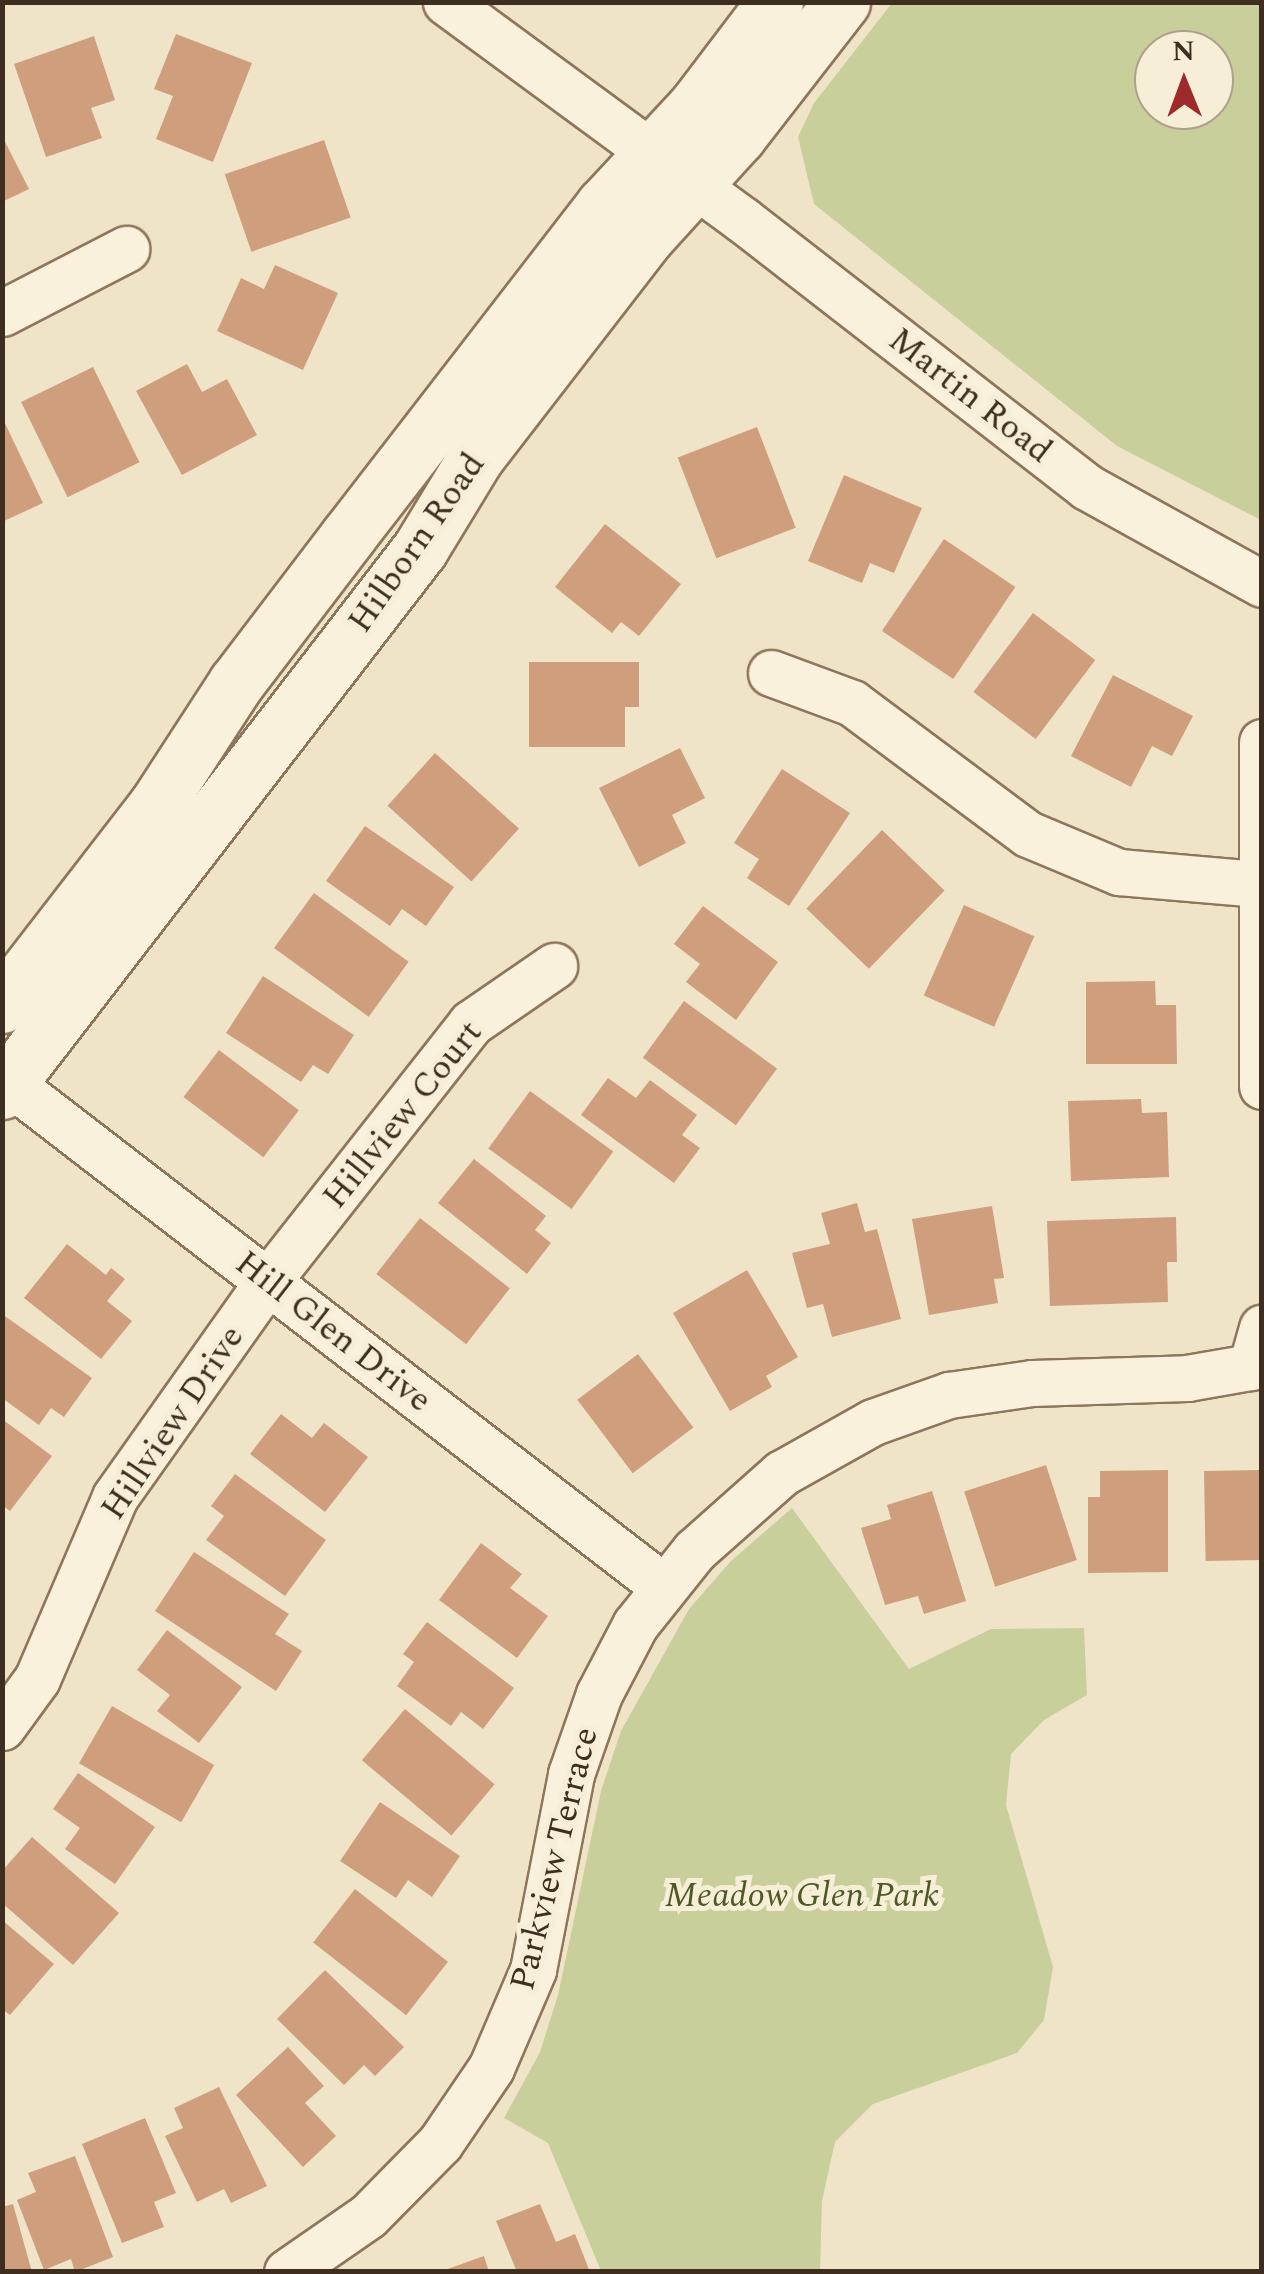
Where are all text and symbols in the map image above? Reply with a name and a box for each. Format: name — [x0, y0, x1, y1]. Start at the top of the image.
north arrow — [1134, 30, 1234, 130]
text: N — [1172, 30, 1195, 73]
street label: Martin Road — [880, 319, 1060, 473]
street label: Hilborn Road — [340, 445, 494, 641]
street label: Hillview Court — [314, 1012, 492, 1218]
street label: Hill Glen Drive — [226, 1242, 440, 1422]
street label: Hillview Drive — [93, 1318, 253, 1528]
street label: Parkview Terrace — [502, 1723, 608, 1995]
park label: Meadow Glen Park — [665, 1875, 939, 1917]

